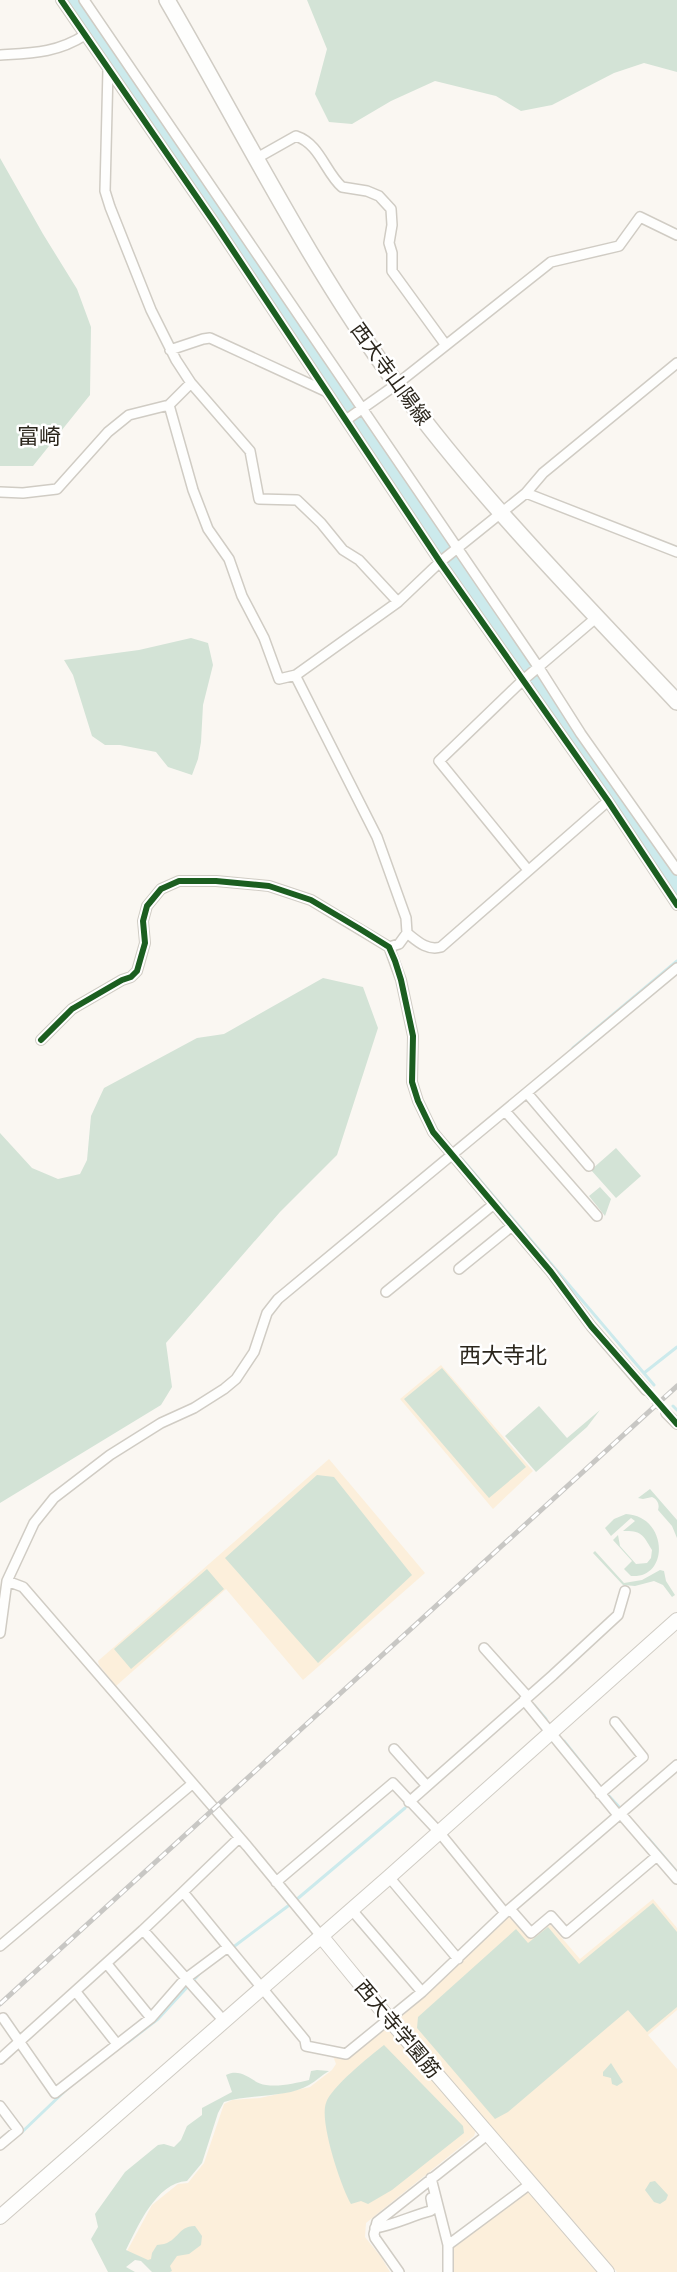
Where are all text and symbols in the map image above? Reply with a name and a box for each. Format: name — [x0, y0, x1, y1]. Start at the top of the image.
street label: 西大寺山陽線 — [345, 317, 438, 430]
district label: 富崎 — [17, 420, 61, 450]
district label: 西大寺北 — [459, 1339, 547, 1369]
street label: 西大寺学園筋 — [349, 1974, 447, 2083]

